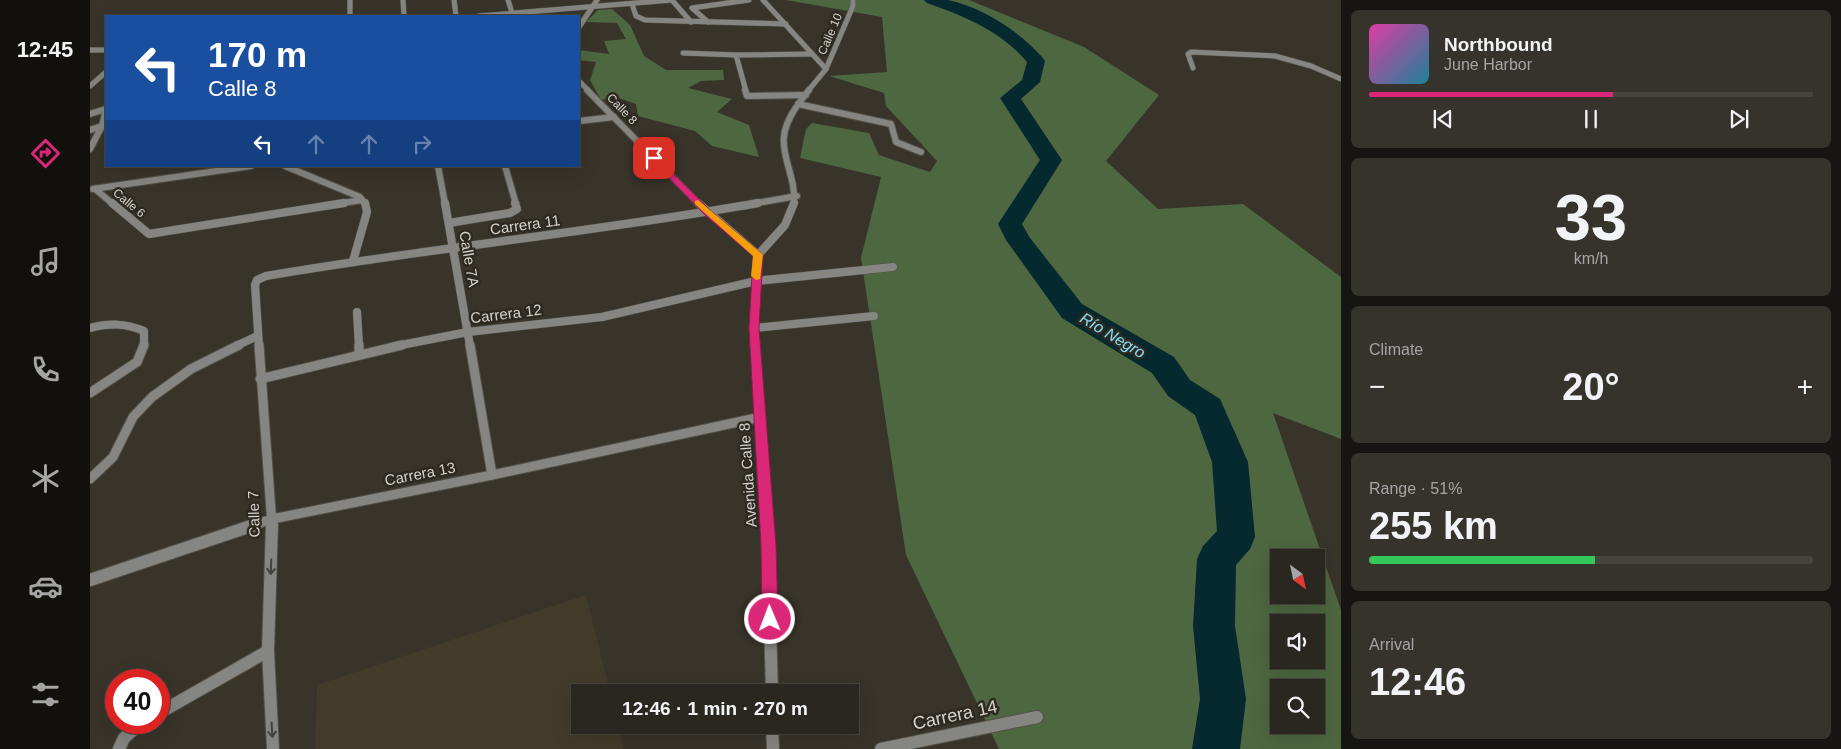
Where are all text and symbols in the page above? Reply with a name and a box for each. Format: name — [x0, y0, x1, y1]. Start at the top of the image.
street label: Calle 10 — [815, 11, 845, 57]
text: Northbound — [1444, 34, 1553, 55]
icon: left — [125, 35, 190, 100]
text: 170 m — [208, 35, 307, 74]
text: 12:45 — [17, 37, 73, 62]
text: June Harbor — [1444, 56, 1532, 73]
text: Calle 8 — [208, 76, 276, 101]
street label: Calle 8 — [604, 91, 640, 128]
icon: previous — [1429, 105, 1457, 133]
icon: pause — [1577, 105, 1605, 133]
icon: next — [1725, 105, 1753, 133]
icon: left — [249, 130, 277, 158]
icon: ahead — [302, 130, 330, 158]
icon: ahead — [355, 130, 383, 158]
icon: right — [408, 130, 436, 158]
icon: directions — [28, 136, 63, 171]
pin — [633, 137, 675, 179]
icon: arrive — [640, 144, 668, 172]
text: 33 — [1555, 181, 1627, 254]
street label: Calle 6 — [110, 186, 148, 221]
street label: Carrera 11 — [489, 211, 561, 238]
street label: Calle 7A — [456, 230, 483, 288]
icon: music — [28, 244, 63, 279]
text: km/h — [1574, 250, 1608, 267]
street label: Carrera 12 — [469, 301, 543, 326]
water label: Río Negro — [1077, 309, 1148, 362]
text: Climate — [1369, 341, 1423, 358]
icon: phone — [28, 352, 63, 387]
text: 20° — [1562, 366, 1620, 408]
text: − — [1369, 371, 1385, 402]
text: + — [1797, 371, 1813, 402]
street label: Avenida Calle 8 — [735, 422, 760, 528]
street label: Carrera 13 — [383, 458, 457, 489]
icon: climate — [28, 461, 63, 496]
text: Range · 51% — [1369, 480, 1462, 497]
street label: Calle 7 — [244, 490, 263, 538]
text: 255 km — [1369, 505, 1498, 547]
north arrow — [1270, 549, 1325, 604]
map controls — [1270, 549, 1325, 734]
one-way arrow — [266, 559, 275, 575]
icon: car — [28, 569, 63, 604]
position arrow — [743, 592, 795, 644]
button: sound — [1270, 614, 1325, 669]
text: Arrival — [1369, 636, 1414, 653]
text: 12:46 — [1369, 661, 1466, 703]
speed limit sign: 40 — [105, 669, 170, 734]
icon: filters — [28, 677, 63, 712]
button: search — [1270, 679, 1325, 734]
street label: Carrera 14 — [911, 696, 999, 734]
text: 12:46 · 1 min · 270 m — [622, 698, 808, 719]
one-way arrow — [268, 721, 277, 737]

